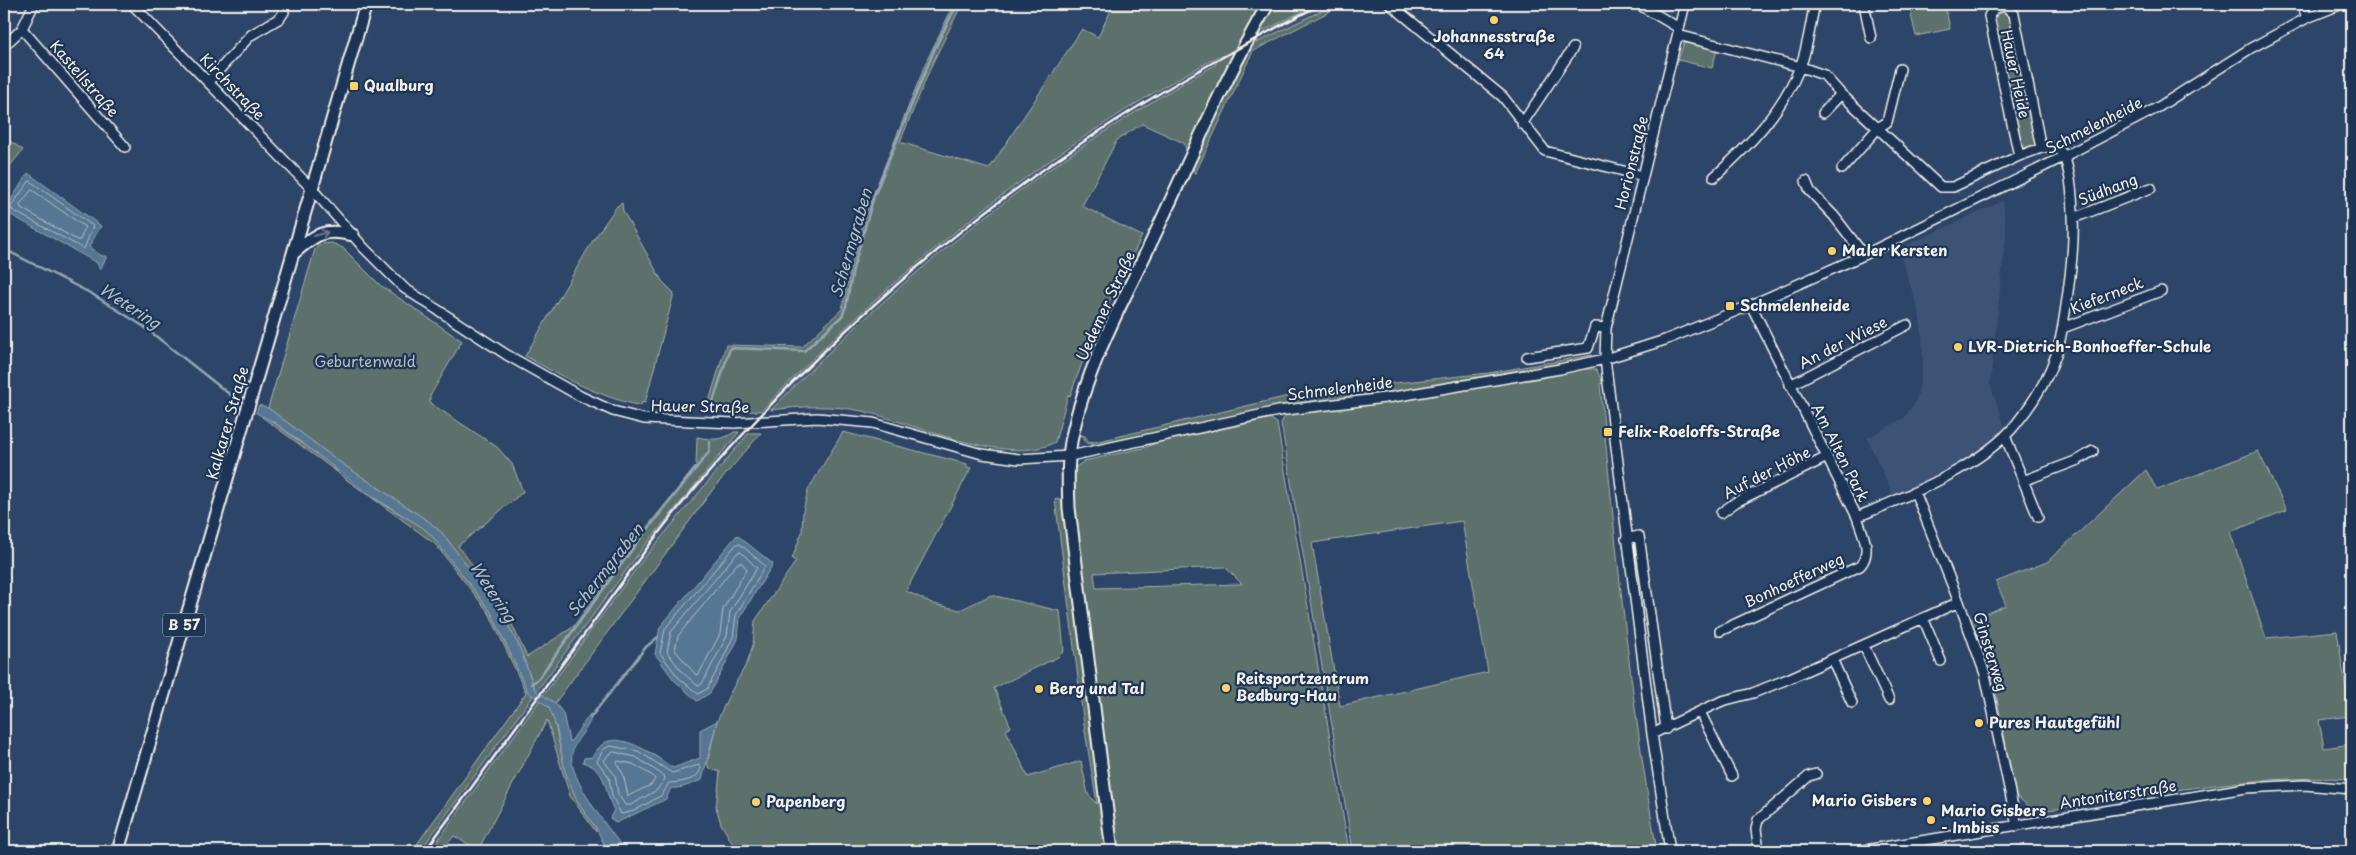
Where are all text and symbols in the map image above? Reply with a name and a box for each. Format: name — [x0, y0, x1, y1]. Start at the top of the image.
marker: Johannesstraße 64 — [1488, 14, 1500, 26]
place label: Johannesstraße 64 — [1433, 24, 1555, 64]
street label: Hauer Heide — [1996, 27, 2037, 120]
street label: Kastellstraße — [45, 34, 125, 122]
street label: Kirchstraße — [195, 47, 271, 125]
place label: Qualburg — [364, 73, 434, 96]
marker: Qualburg — [348, 80, 360, 92]
street label: Schmelenheide — [2041, 90, 2146, 159]
street label: Horionstraße — [1608, 113, 1653, 212]
street label: Südhang — [2075, 167, 2140, 210]
water label: Schermgraben — [823, 184, 877, 300]
one-way arrow — [312, 229, 328, 238]
place label: Maler Kersten — [1842, 238, 1947, 261]
marker: Maler Kersten — [1826, 245, 1838, 257]
street label: Uedemer Straße — [1069, 247, 1140, 364]
street label: Kieferneck — [2067, 270, 2146, 319]
water label: Wetering — [95, 276, 167, 335]
place label: Schmelenheide — [1740, 293, 1850, 316]
marker: Schmelenheide — [1724, 300, 1736, 312]
street label: An der Wiese — [1794, 309, 1891, 374]
place label: LVR-Dietrich-Bonhoeffer-Schule — [1968, 334, 2211, 357]
marker: LVR-Dietrich-Bonhoeffer-Schule — [1952, 341, 1964, 353]
park label: Geburtenwald — [314, 349, 416, 372]
street label: Kalkarer Straße — [199, 363, 254, 482]
street label: Schmelenheide — [1286, 370, 1394, 405]
street label: Hauer Straße — [651, 393, 750, 418]
street label: Am Alten Park — [1807, 399, 1876, 505]
place label: Felix-Roeloffs-Straße — [1618, 419, 1780, 442]
marker: Felix-Roeloffs-Straße — [1602, 426, 1614, 438]
street label: Auf der Höhe — [1719, 440, 1814, 504]
water label: Schermgraben — [560, 517, 649, 621]
street label: Bonhoefferweg — [1740, 546, 1847, 613]
water label: Wetering — [465, 556, 524, 628]
street label: Ginsterweg — [1968, 609, 2014, 694]
road number: B 57 — [163, 614, 205, 636]
place label: Reitsportzentrum Bedburg-Hau — [1236, 666, 1369, 706]
place label: Berg und Tal — [1049, 676, 1144, 699]
marker: Reitsportzentrum Bedburg-Hau — [1220, 682, 1232, 694]
marker: Berg und Tal — [1033, 683, 1045, 695]
place label: Pures Hautgefühl — [1989, 710, 2120, 733]
marker: Pures Hautgefühl — [1973, 717, 1985, 729]
street label: Antoniterstraße — [2058, 773, 2178, 814]
place label: Mario Gisbers — [1812, 788, 1917, 811]
place label: Papenberg — [766, 789, 845, 812]
marker: Mario Gisbers — [1921, 795, 1933, 807]
marker: Papenberg — [750, 796, 762, 808]
place label: Mario Gisbers - Imbiss — [1941, 798, 2046, 838]
marker: Mario Gisbers - Imbiss — [1925, 814, 1937, 826]

